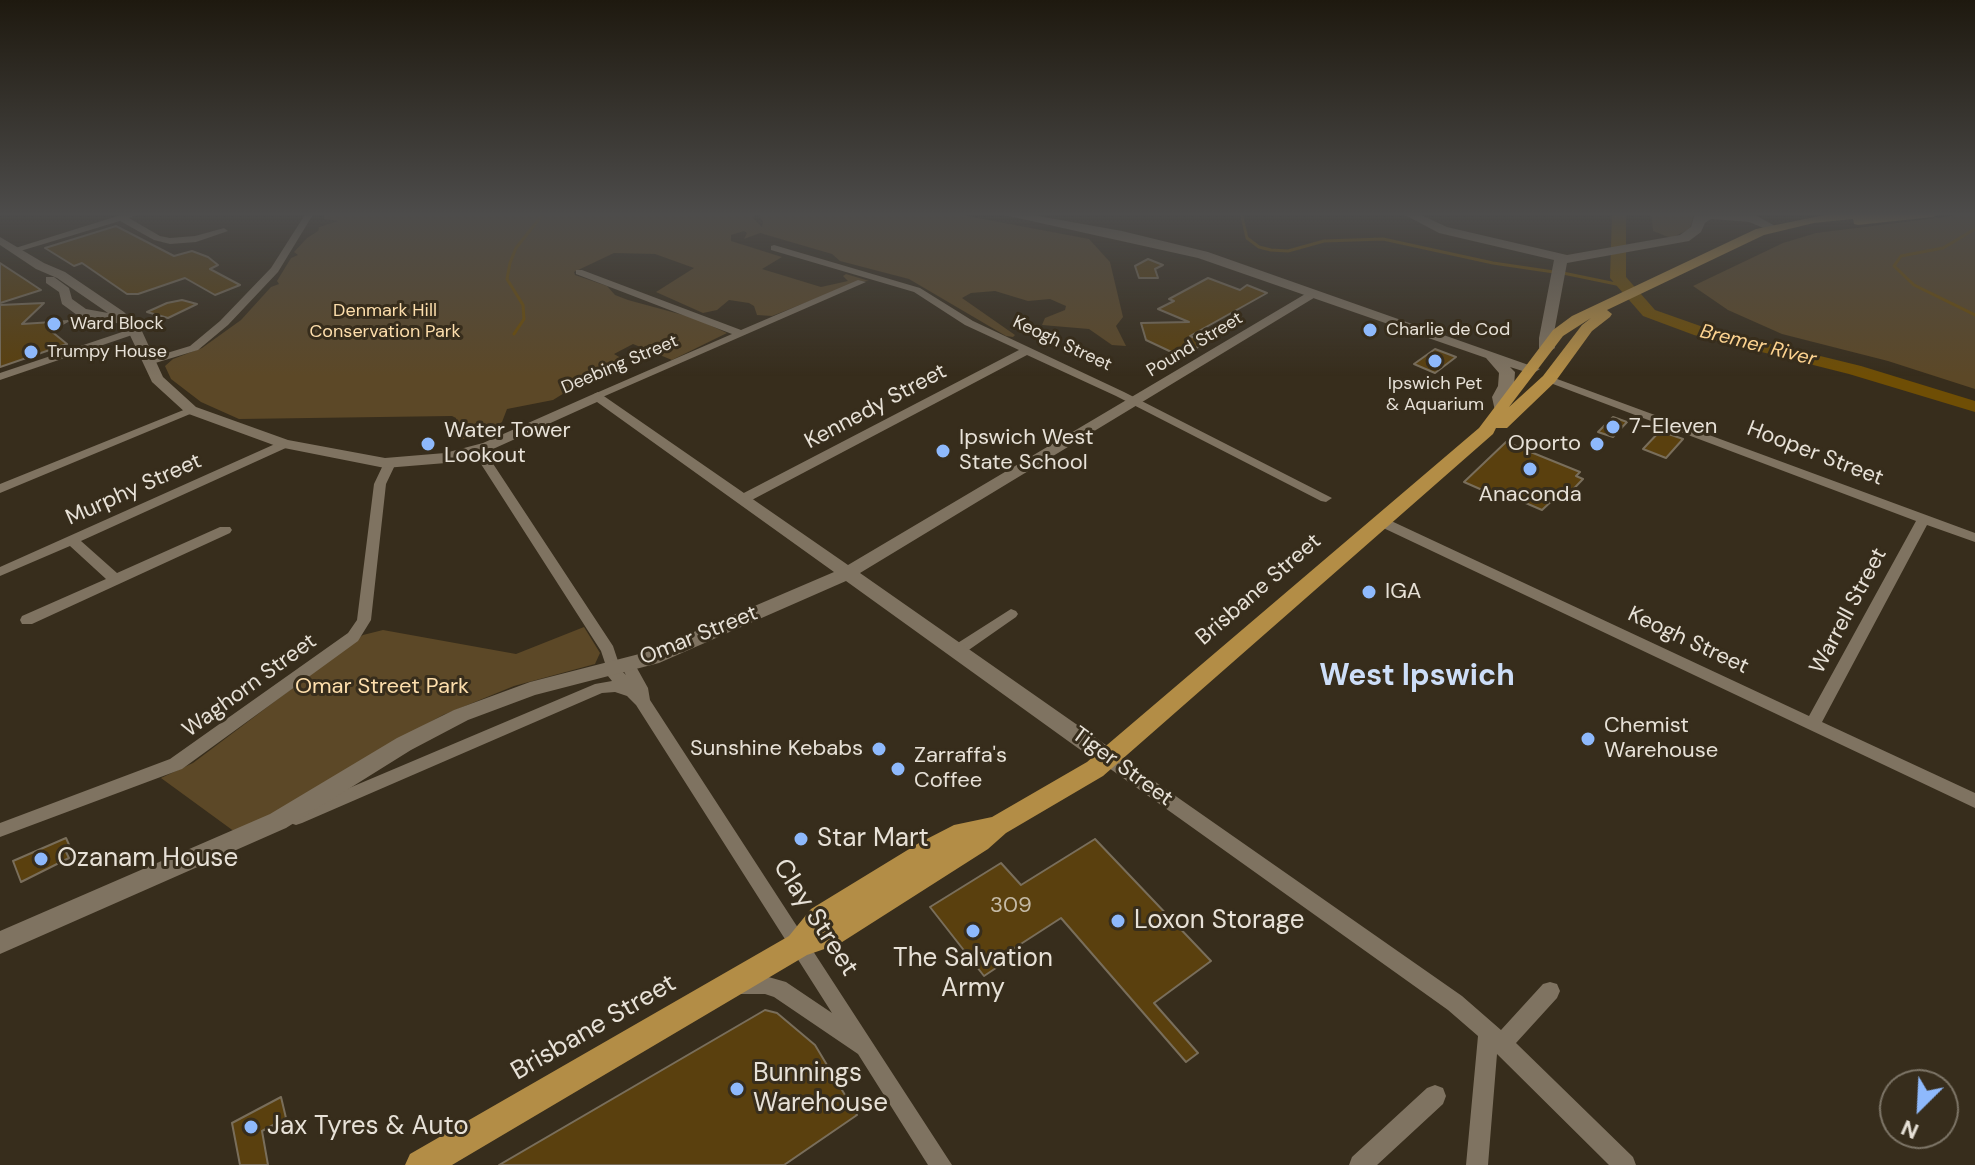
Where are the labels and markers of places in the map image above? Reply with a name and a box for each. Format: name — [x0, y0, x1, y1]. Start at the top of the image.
place label: Ward Block — [70, 313, 164, 335]
marker: Ward Block — [45, 315, 63, 333]
place label: Charlie de Cod — [1386, 319, 1510, 341]
marker: Charlie de Cod — [1361, 321, 1379, 339]
place label: Trumpy House — [47, 341, 167, 363]
marker: Trumpy House — [22, 343, 40, 361]
marker: Ipswich Pet & Aquarium — [1426, 352, 1444, 370]
place label: Ipswich Pet & Aquarium — [1386, 373, 1484, 416]
place label: 7-Eleven — [1629, 414, 1717, 440]
place label: Water Tower Lookout — [444, 418, 571, 470]
marker: 7-Eleven — [1604, 418, 1622, 436]
place label: Ipswich West State School — [959, 425, 1094, 476]
place label: Oporto — [1508, 431, 1581, 457]
marker: Water Tower Lookout — [419, 435, 437, 453]
marker: Oporto — [1588, 435, 1606, 453]
marker: Ipswich West State School — [934, 442, 952, 460]
marker: Anaconda — [1521, 460, 1539, 478]
place label: Anaconda — [1478, 482, 1582, 508]
place label: IGA — [1385, 579, 1421, 605]
marker: IGA — [1360, 583, 1378, 601]
place label: Chemist Warehouse — [1604, 713, 1718, 764]
marker: Chemist Warehouse — [1579, 730, 1597, 748]
place label: Sunshine Kebabs — [690, 736, 863, 762]
marker: Sunshine Kebabs — [870, 740, 888, 758]
place label: Zarraffa's Coffee — [914, 743, 1007, 794]
marker: Zarraffa's Coffee — [889, 760, 907, 778]
place label: Star Mart — [817, 823, 929, 855]
marker: Star Mart — [792, 830, 810, 848]
place label: Ozanam House — [57, 843, 238, 875]
marker: Ozanam House — [32, 850, 50, 868]
place label: Loxon Storage — [1134, 905, 1304, 937]
marker: Loxon Storage — [1109, 912, 1127, 930]
marker: The Salvation Army — [964, 922, 982, 940]
place label: The Salvation Army — [893, 943, 1053, 1004]
place label: Bunnings Warehouse — [753, 1058, 888, 1120]
marker: Bunnings Warehouse — [728, 1080, 746, 1098]
place label: Jax Tyres & Auto — [267, 1111, 469, 1143]
marker: Jax Tyres & Auto — [242, 1118, 260, 1136]

